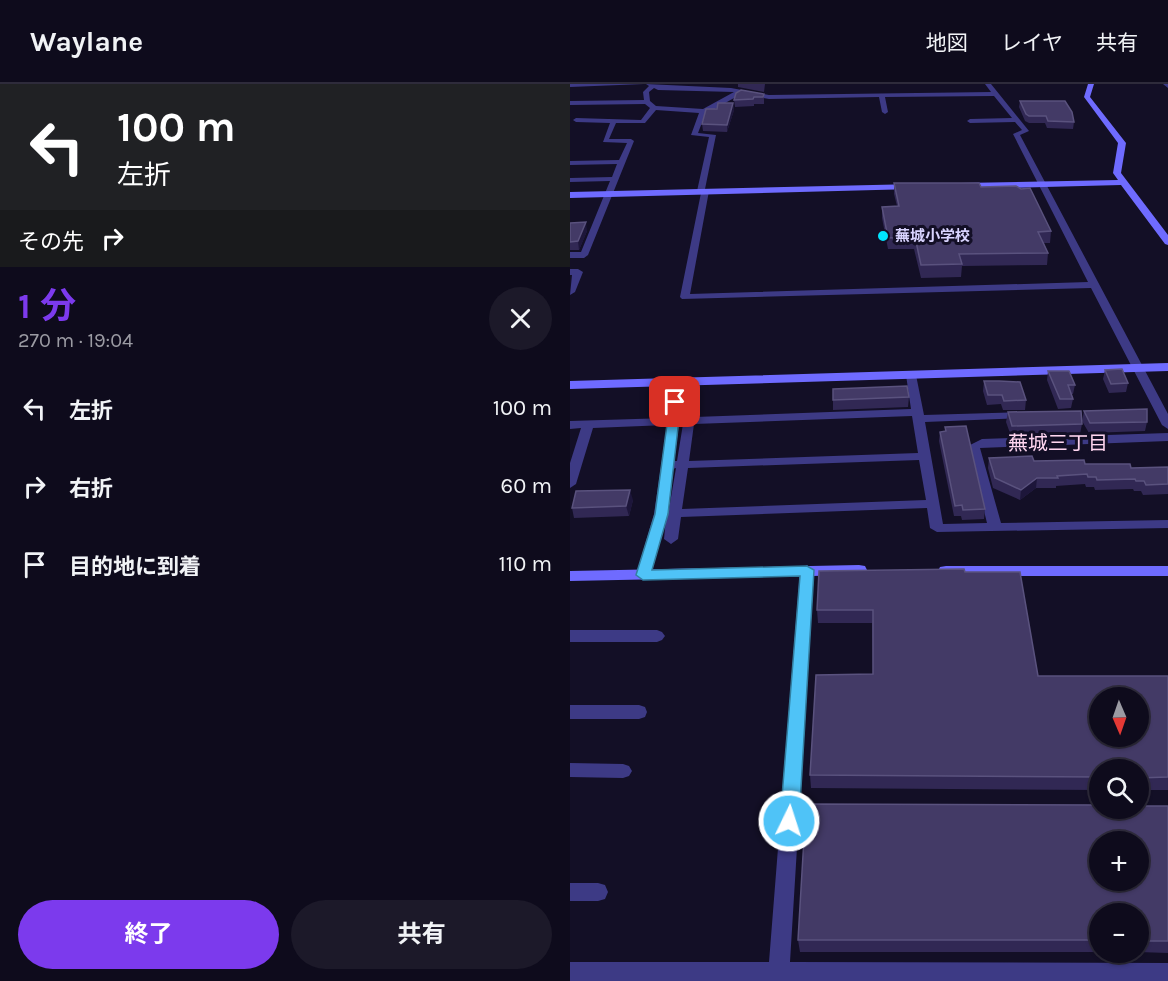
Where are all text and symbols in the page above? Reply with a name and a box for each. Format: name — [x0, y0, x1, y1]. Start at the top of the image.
text: Waylane — [30, 25, 143, 58]
text: 地図 — [926, 31, 968, 55]
text: レイヤ — [1001, 31, 1063, 55]
text: 共有 — [1096, 31, 1138, 55]
text: 100 m — [117, 102, 236, 152]
icon: left — [18, 108, 96, 186]
text: 左折 — [117, 159, 171, 191]
icon: right — [96, 222, 129, 255]
place label: 蕪城小学校 — [895, 227, 970, 245]
text: その先 — [18, 229, 84, 255]
marker: 蕪城小学校 — [876, 229, 890, 243]
text: 1 分 — [18, 285, 76, 327]
button: close — [489, 287, 552, 350]
text: 270 m · 19:04 — [18, 329, 133, 352]
pin — [649, 376, 700, 427]
icon: arrive — [658, 385, 691, 418]
icon: left — [18, 392, 51, 425]
text: 100 m — [493, 395, 552, 421]
text: 左折 — [69, 398, 113, 424]
district label: 蕪城三丁目 — [1008, 432, 1108, 455]
icon: right — [18, 470, 51, 503]
text: 60 m — [501, 473, 552, 499]
text: 右折 — [69, 476, 113, 502]
icon: arrive — [18, 548, 51, 581]
text: 110 m — [499, 551, 552, 577]
text: 目的地に到着 — [69, 554, 201, 580]
north arrow — [1089, 687, 1149, 747]
map controls — [1089, 687, 1149, 963]
button: search — [1089, 759, 1149, 819]
position arrow — [757, 789, 821, 853]
button: + — [1089, 831, 1149, 891]
button: 終了 — [18, 900, 279, 969]
button: 共有 — [291, 900, 552, 969]
button: − — [1089, 903, 1149, 963]

